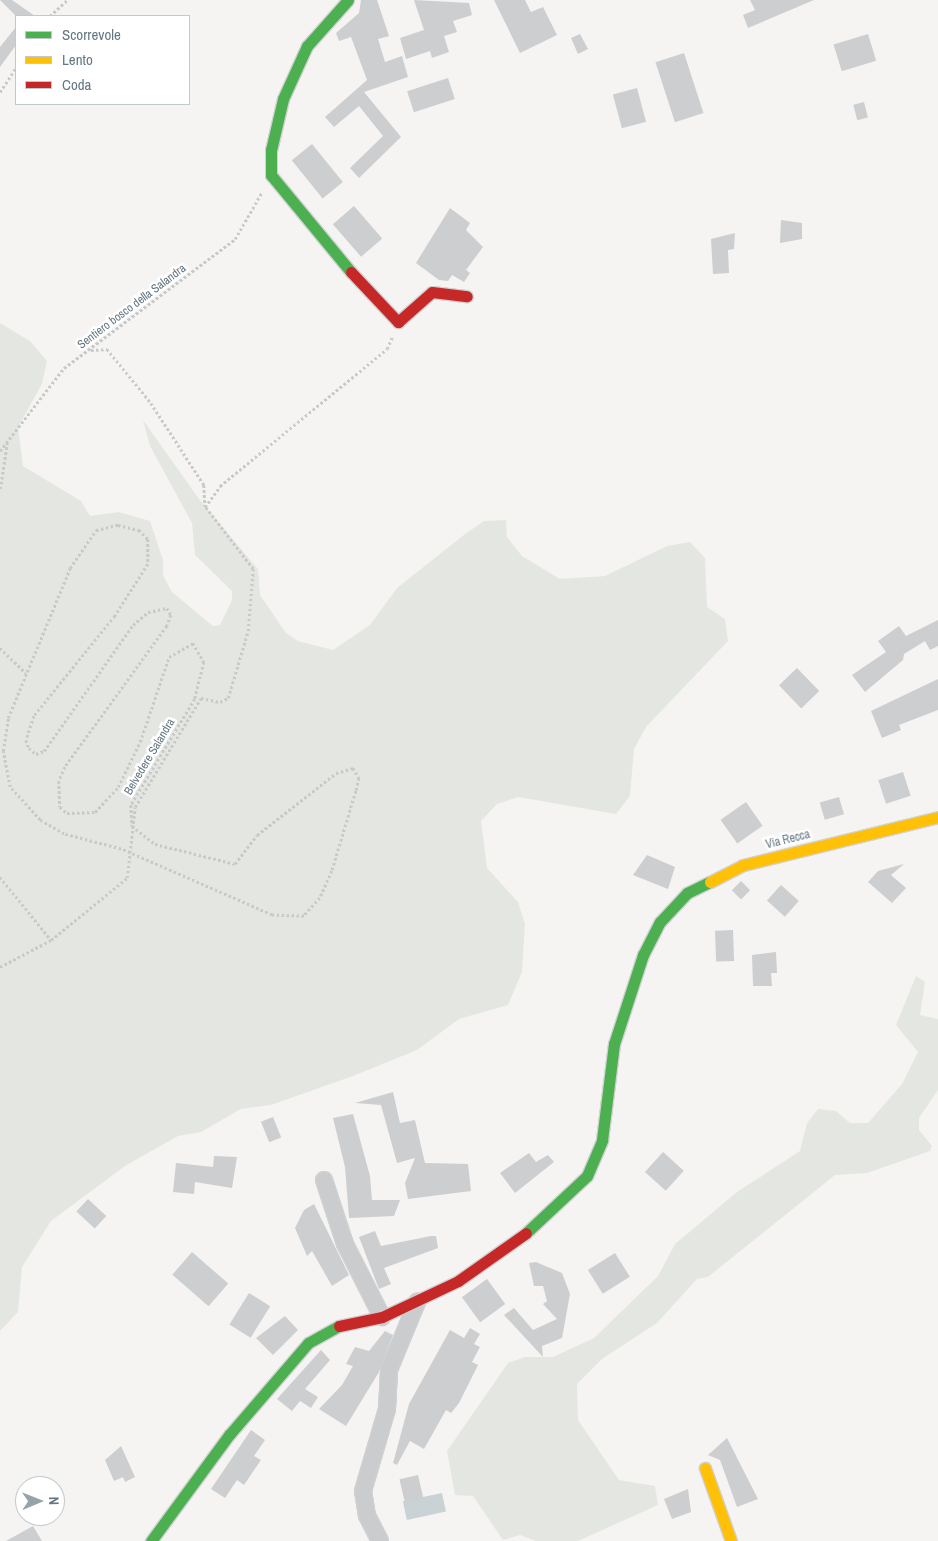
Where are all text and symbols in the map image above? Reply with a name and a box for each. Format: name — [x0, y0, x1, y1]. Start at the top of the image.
legend — [15, 15, 190, 105]
text: Scorrevole — [62, 24, 121, 45]
text: Lento — [62, 49, 93, 70]
text: Coda — [62, 74, 91, 95]
street label: Sentiero bosco della Salandra — [75, 262, 189, 352]
street label: Belvedere Salandra — [122, 716, 178, 798]
street label: Via Recca — [764, 828, 812, 852]
north arrow — [15, 1476, 65, 1526]
text: N — [45, 1496, 63, 1505]

